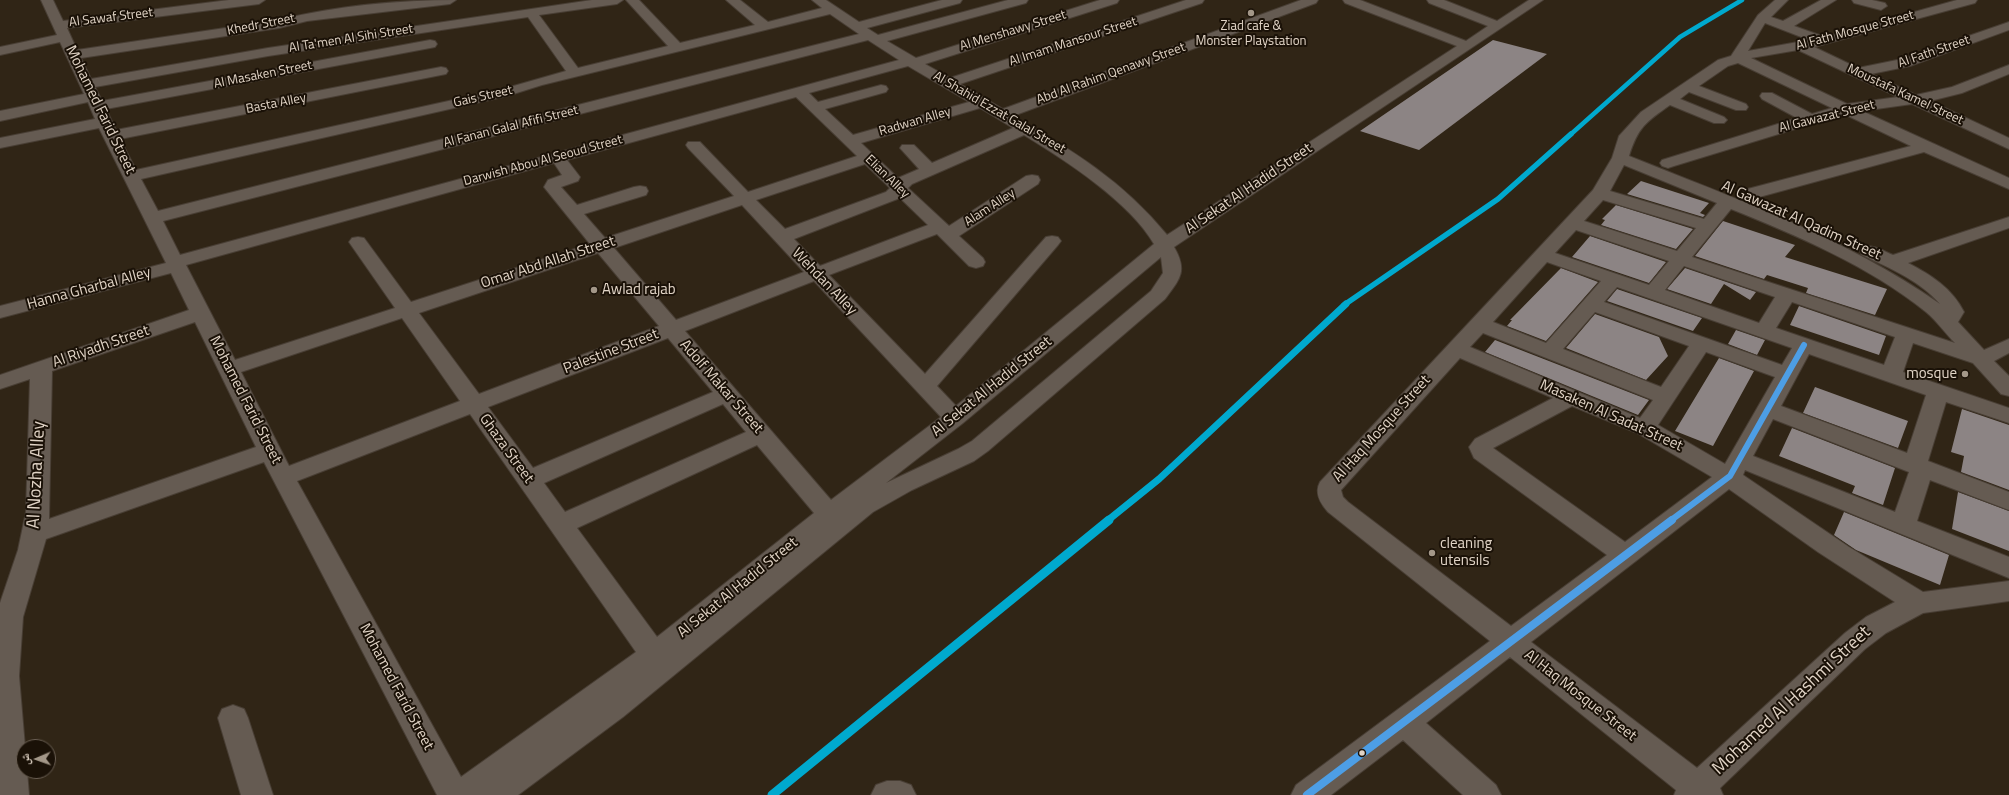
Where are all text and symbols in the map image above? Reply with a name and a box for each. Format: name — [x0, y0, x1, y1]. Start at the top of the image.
street label: Al Sawaf Street — [68, 5, 154, 31]
street label: Al Menshawy Street — [958, 7, 1068, 55]
marker: Ziad cafe & Monster Playstation — [1246, 8, 1256, 18]
street label: Al Fath Mosque Street — [1794, 8, 1916, 54]
street label: Khedr Street — [226, 11, 296, 39]
street label: Al Imam Mansour Street — [1007, 14, 1139, 70]
place label: Ziad cafe & Monster Playstation — [1196, 19, 1306, 50]
street label: Al Ta'men Al Sihi Street — [288, 21, 414, 57]
street label: Al Fath Street — [1896, 33, 1972, 71]
street label: Abd Al Rahim Qenawy Street — [1034, 40, 1188, 108]
street label: Mohamed Farid Street — [61, 43, 139, 177]
street label: Al Masaken Street — [213, 58, 313, 92]
street label: Moustafa Kamel Street — [1845, 61, 1965, 129]
street label: Al Shahid Ezzat Galal Street — [930, 69, 1068, 157]
street label: Gais Street — [452, 83, 514, 111]
street label: Basta Alley — [245, 91, 307, 117]
street label: Al Gawazat Street — [1778, 98, 1876, 136]
street label: Al Fanan Galal Afifi Street — [442, 103, 580, 151]
street label: Radwan Alley — [877, 104, 953, 140]
street label: Darwish Abou Al Seoud Street — [462, 132, 624, 190]
street label: Al Sekat Al Hadid Street — [1182, 140, 1316, 238]
street label: Elian Alley — [861, 152, 913, 202]
street label: Al Gawazat Al Qadim Street — [1718, 178, 1884, 264]
street label: Alam Alley — [962, 186, 1018, 230]
street label: Omar Abd Allah Street — [479, 233, 617, 293]
street label: Wehdan Alley — [788, 245, 860, 319]
street label: Hanna Gharbal Alley — [25, 264, 153, 314]
place label: Awlad rajab — [602, 281, 676, 299]
marker: Awlad rajab — [589, 285, 599, 295]
street label: Al Riyadh Street — [50, 322, 152, 372]
street label: Palestine Street — [561, 326, 661, 378]
street label: Mohamed Farid Street — [205, 333, 285, 467]
street label: Al Sekat Al Hadid Street — [928, 333, 1056, 441]
street label: Adolf Makar Street — [675, 336, 767, 438]
place label: mosque — [1906, 365, 1957, 383]
marker: mosque — [1960, 369, 1970, 379]
street label: Al Haq Mosque Street — [1329, 372, 1435, 486]
street label: Masaken Al Sadat Street — [1537, 376, 1685, 456]
street label: Ghaza Street — [475, 411, 537, 487]
street label: Al Nozha Alley — [23, 421, 51, 529]
street label: Al Sekat Al Hadid Street — [674, 534, 802, 642]
place label: cleaning utensils — [1440, 535, 1492, 570]
marker: cleaning utensils — [1427, 548, 1437, 558]
street label: Mohamed Farid Street — [355, 621, 437, 753]
street label: Mohamed Al Hashmi Street — [1708, 622, 1876, 780]
street label: Al Haq Mosque Street — [1520, 647, 1640, 745]
north arrow — [16, 739, 56, 779]
unlabelled marker — [1357, 748, 1367, 758]
text: ش — [17, 753, 33, 766]

